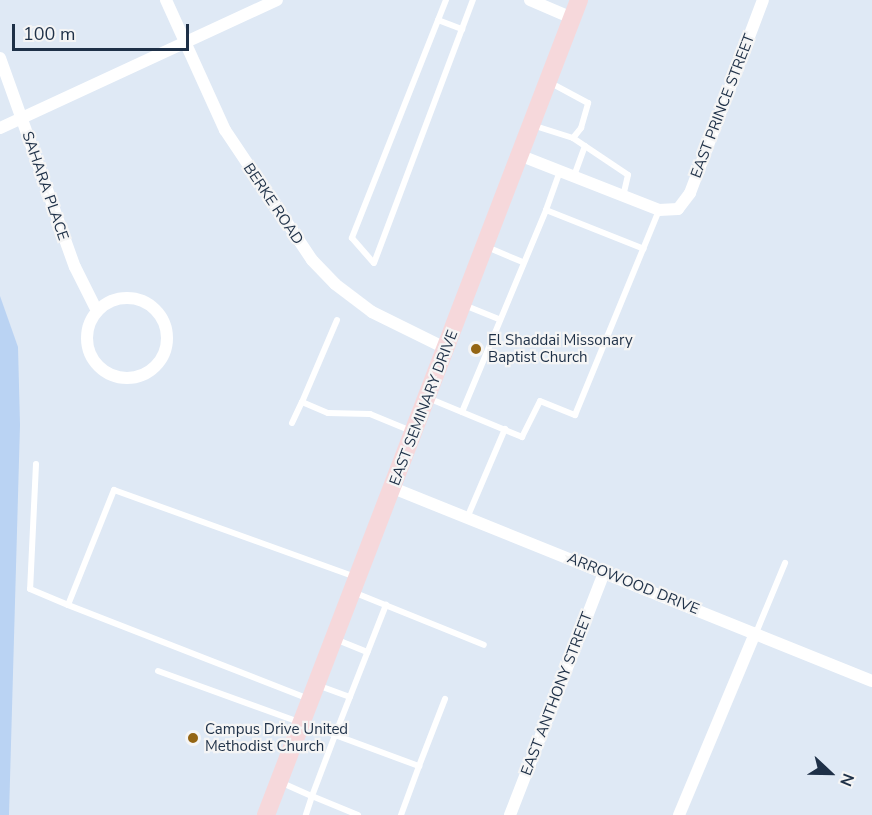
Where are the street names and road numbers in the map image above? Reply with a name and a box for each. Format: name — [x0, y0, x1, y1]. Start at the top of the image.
street label: EAST PRINCE STREET — [687, 31, 759, 181]
street label: SAHARA PLACE — [18, 129, 72, 243]
street label: BERKE ROAD — [239, 160, 307, 248]
street label: EAST SEMINARY DRIVE — [386, 328, 462, 488]
street label: ARROWOOD DRIVE — [564, 549, 702, 619]
street label: EAST ANTHONY STREET — [518, 610, 596, 778]

